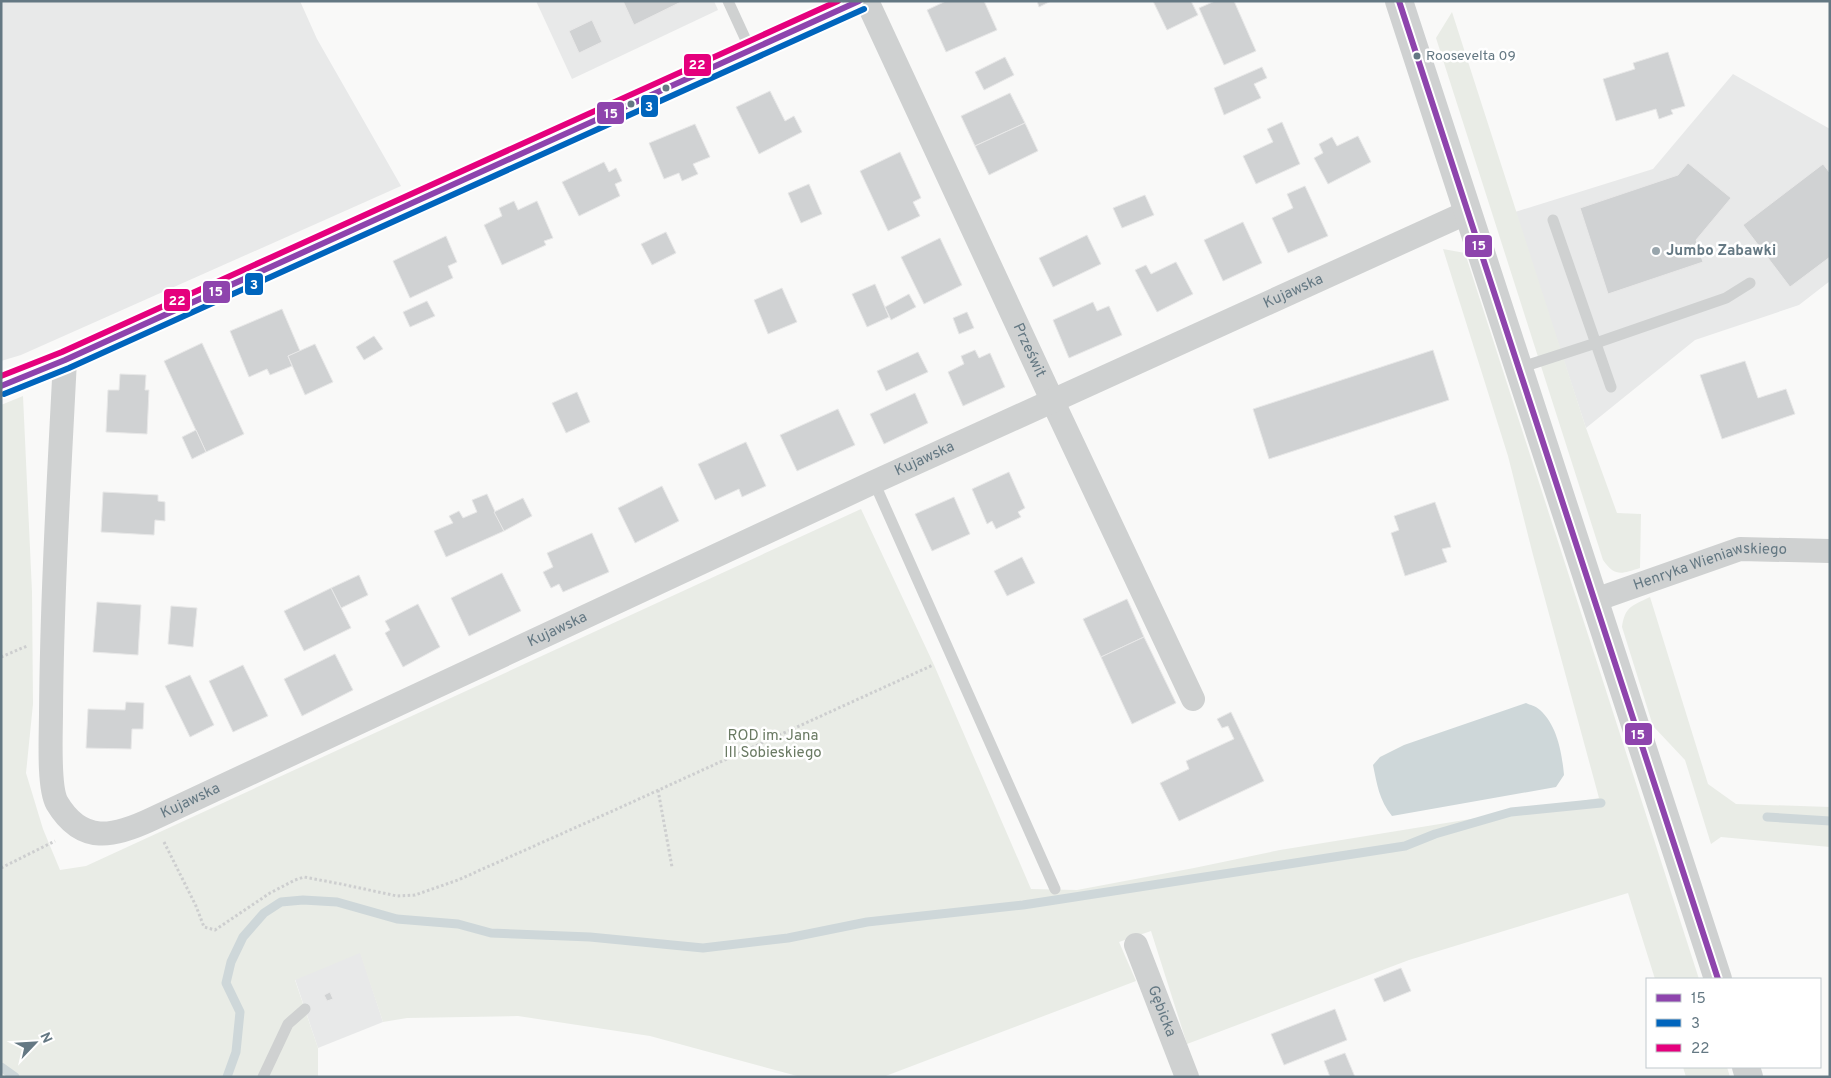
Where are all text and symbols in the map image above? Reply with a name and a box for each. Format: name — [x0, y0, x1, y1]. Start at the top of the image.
place label: Roosevelta 09 — [1426, 48, 1516, 65]
marker: Roosevelta 09 — [1412, 51, 1422, 61]
line badge: 22 — [683, 53, 712, 77]
text: 22 — [688, 57, 706, 74]
unlabelled marker — [661, 83, 671, 93]
line badge: 3 — [640, 94, 659, 118]
unlabelled marker — [626, 99, 636, 109]
text: 3 — [645, 99, 653, 116]
line badge: 15 — [596, 101, 625, 125]
text: 15 — [604, 106, 618, 123]
line badge: 15 — [1464, 234, 1493, 258]
text: 15 — [1472, 238, 1486, 255]
place label: Jumbo Zabawki — [1666, 242, 1776, 261]
marker: Jumbo Zabawki — [1650, 245, 1662, 257]
street label: Kujawska — [1260, 270, 1326, 313]
line badge: 3 — [244, 272, 264, 296]
text: 3 — [250, 277, 258, 294]
line badge: 15 — [202, 280, 231, 304]
text: 15 — [209, 284, 223, 301]
line badge: 22 — [163, 288, 191, 312]
text: 22 — [168, 293, 186, 310]
street label: Prześwit — [1008, 320, 1050, 380]
street label: Kujawska — [892, 437, 957, 481]
street label: Henryka Wieniawskiego — [1631, 539, 1787, 595]
street label: Kujawska — [525, 608, 590, 652]
line badge: 15 — [1624, 722, 1653, 746]
park label: ROD im. Jana III Sobieskiego — [724, 727, 822, 763]
text: 15 — [1631, 727, 1645, 744]
street label: Kujawska — [158, 779, 223, 823]
legend — [1646, 978, 1821, 1068]
street label: Gębicka — [1143, 983, 1180, 1040]
text: 15 — [1691, 990, 1706, 1009]
text: 3 — [1691, 1015, 1700, 1034]
north arrow — [10, 1018, 60, 1068]
text: N — [36, 1030, 55, 1046]
text: 22 — [1691, 1040, 1709, 1059]

